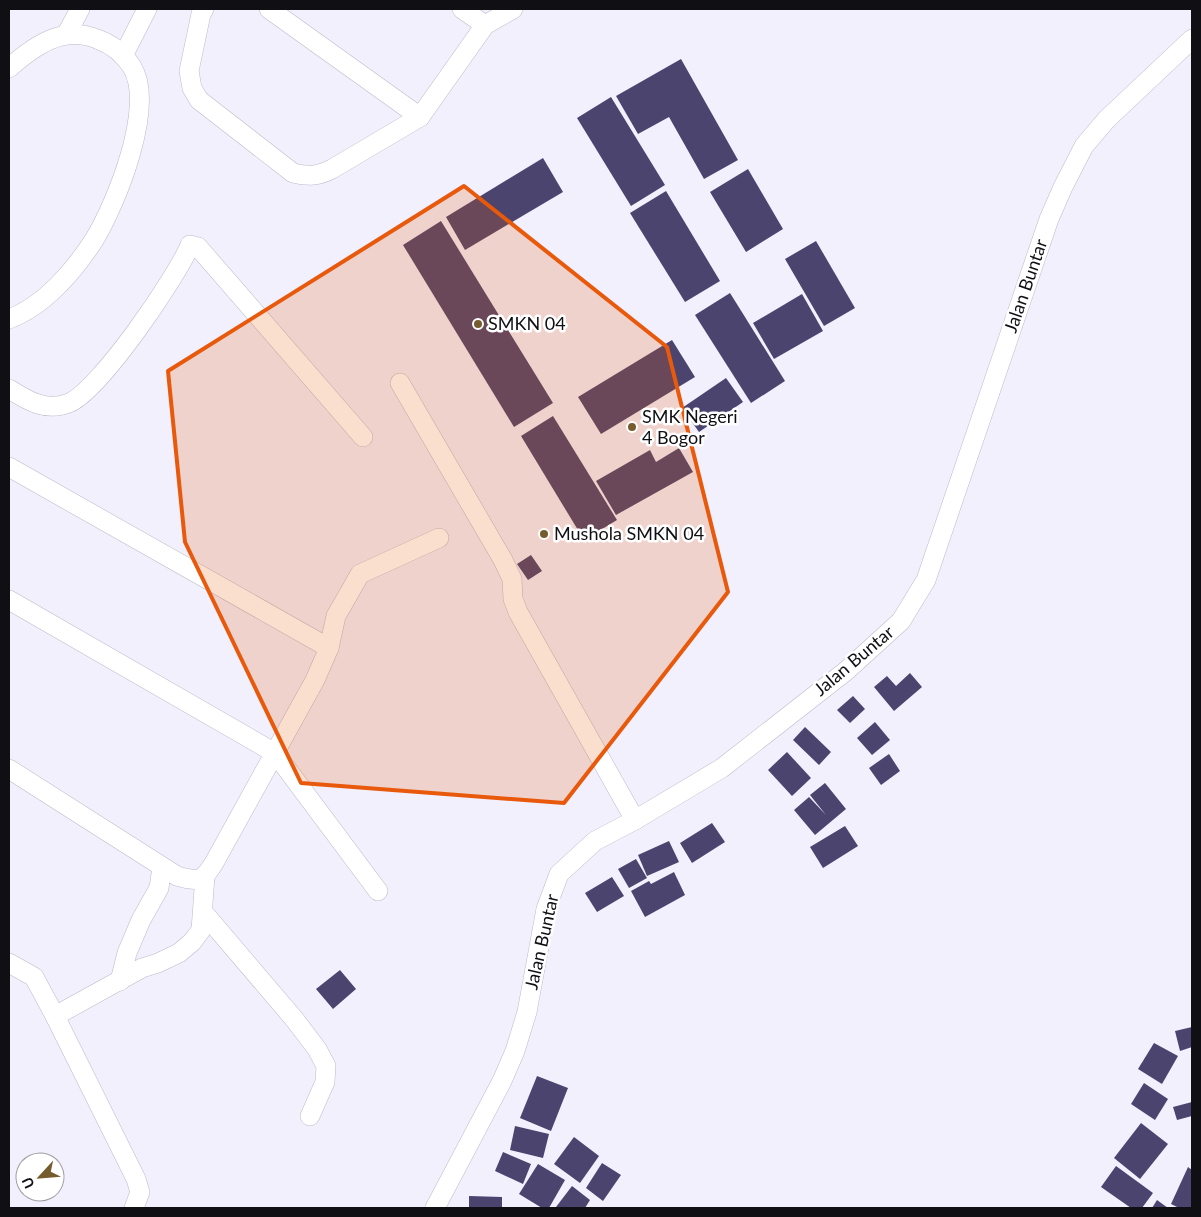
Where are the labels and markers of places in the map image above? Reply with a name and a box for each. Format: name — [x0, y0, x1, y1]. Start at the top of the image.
place label: SMKN 04 — [488, 312, 566, 334]
marker: SMKN 04 — [472, 318, 484, 330]
place label: SMK Negeri 4 Bogor — [642, 405, 738, 448]
marker: SMK Negeri 4 Bogor — [626, 421, 638, 433]
place label: Mushola SMKN 04 — [554, 522, 704, 544]
marker: Mushola SMKN 04 — [538, 528, 550, 540]

